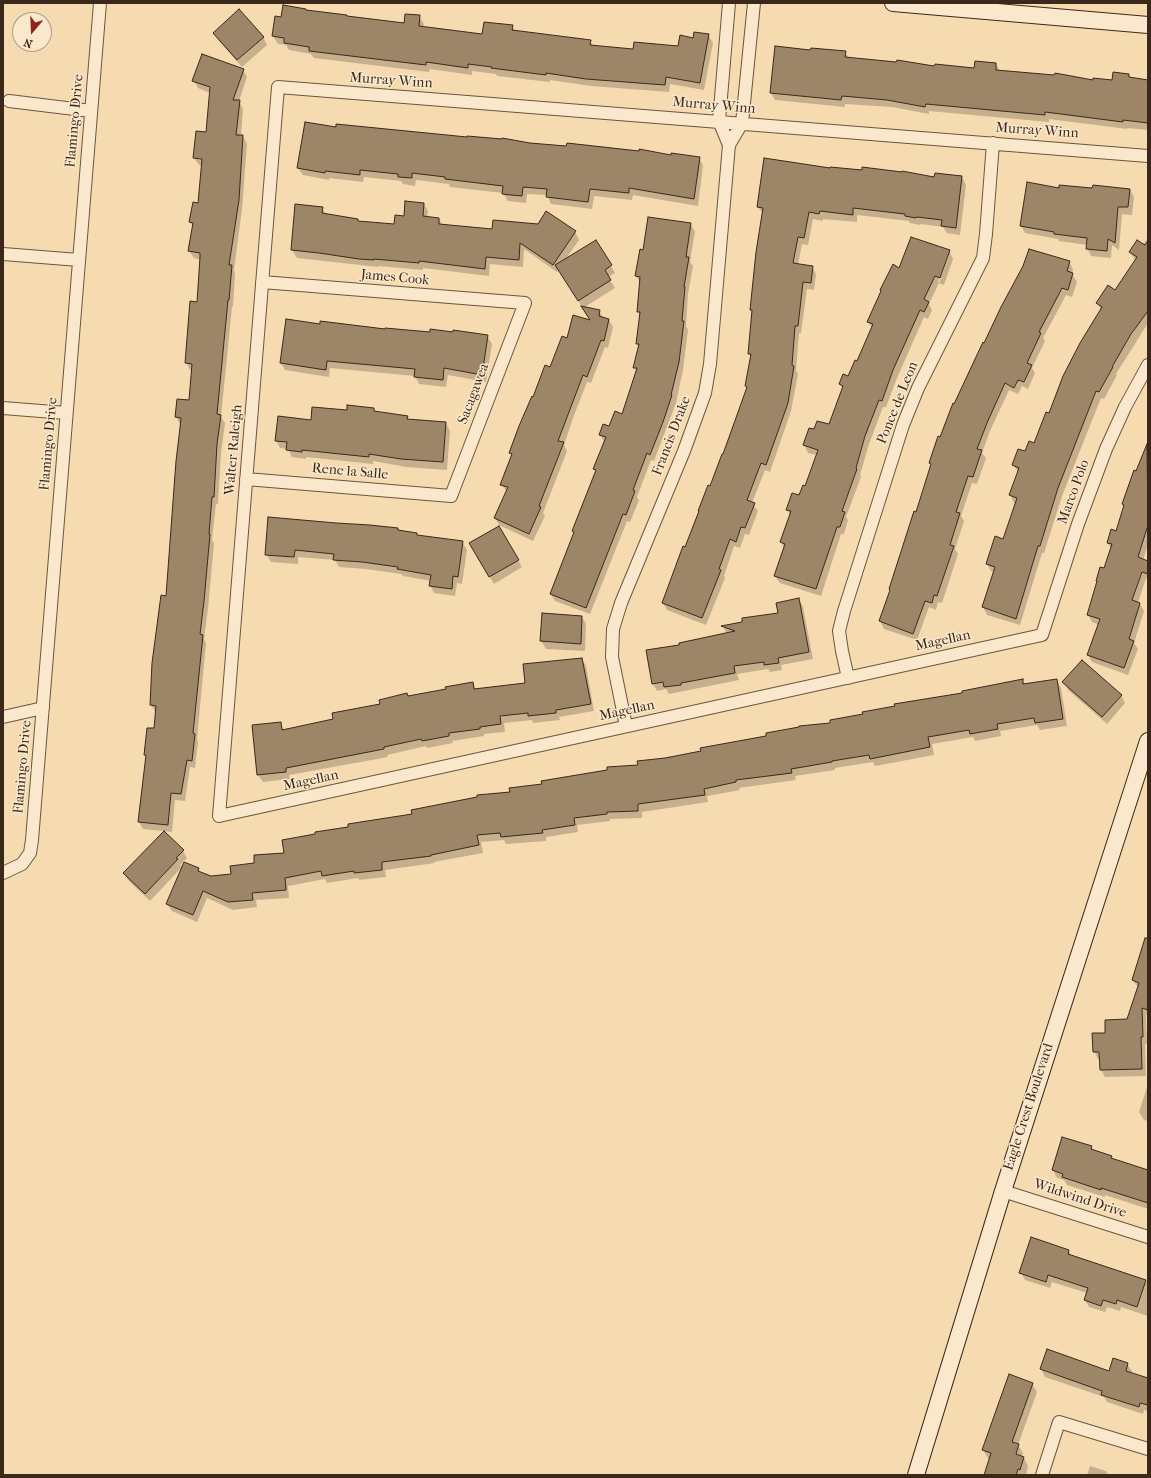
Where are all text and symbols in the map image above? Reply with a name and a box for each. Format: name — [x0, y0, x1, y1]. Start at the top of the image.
north arrow — [12, 12, 52, 52]
text: N — [22, 35, 34, 50]
street label: Murray Winn — [349, 70, 433, 92]
street label: Flamingo Drive — [63, 74, 87, 168]
street label: Murray Winn — [672, 94, 756, 118]
street label: Murray Winn — [995, 120, 1079, 142]
street label: James Cook — [360, 267, 430, 289]
street label: Ponce de Leon — [874, 359, 922, 447]
street label: Sacagawea — [455, 361, 493, 427]
street label: Francis Drake — [649, 394, 695, 478]
street label: Flamingo Drive — [37, 397, 61, 491]
street label: Walter Raleigh — [222, 404, 246, 496]
street label: Marco Polo — [1055, 457, 1093, 527]
street label: Rene la Salle — [311, 460, 389, 484]
street label: Magellan — [914, 627, 972, 655]
street label: Magellan — [598, 697, 656, 725]
street label: Flamingo Drive — [11, 720, 35, 814]
street label: Magellan — [282, 767, 340, 795]
street label: Eagle Crest Boulevard — [1000, 1041, 1058, 1173]
street label: Wildwind Drive — [1031, 1176, 1129, 1222]

